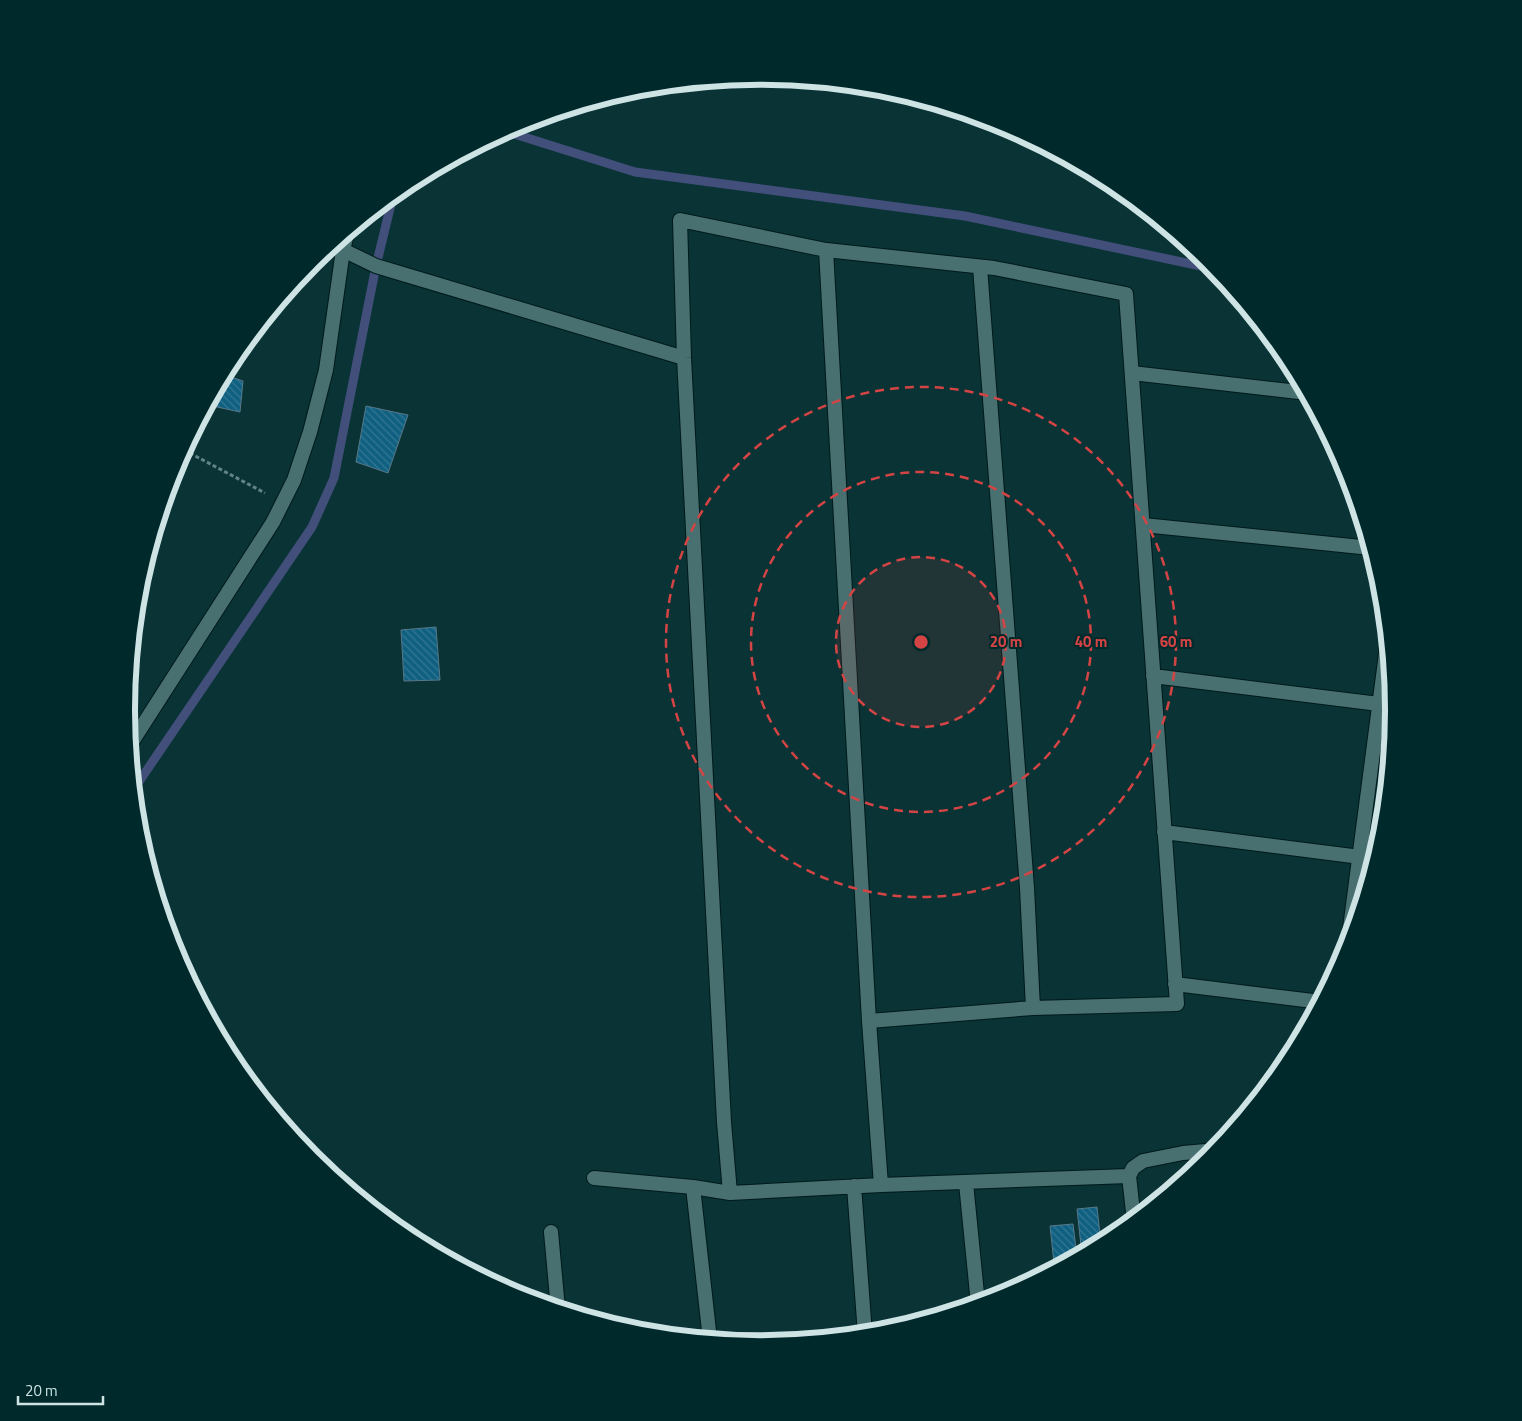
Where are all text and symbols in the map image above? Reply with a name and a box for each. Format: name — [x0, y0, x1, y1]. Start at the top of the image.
text: 20 m — [990, 630, 1022, 653]
text: 40 m — [1075, 630, 1107, 653]
text: 60 m — [1160, 630, 1192, 653]
centre of rings — [912, 633, 930, 651]
scale bar — [18, 1374, 102, 1406]
text: 20 m — [25, 1379, 58, 1402]

